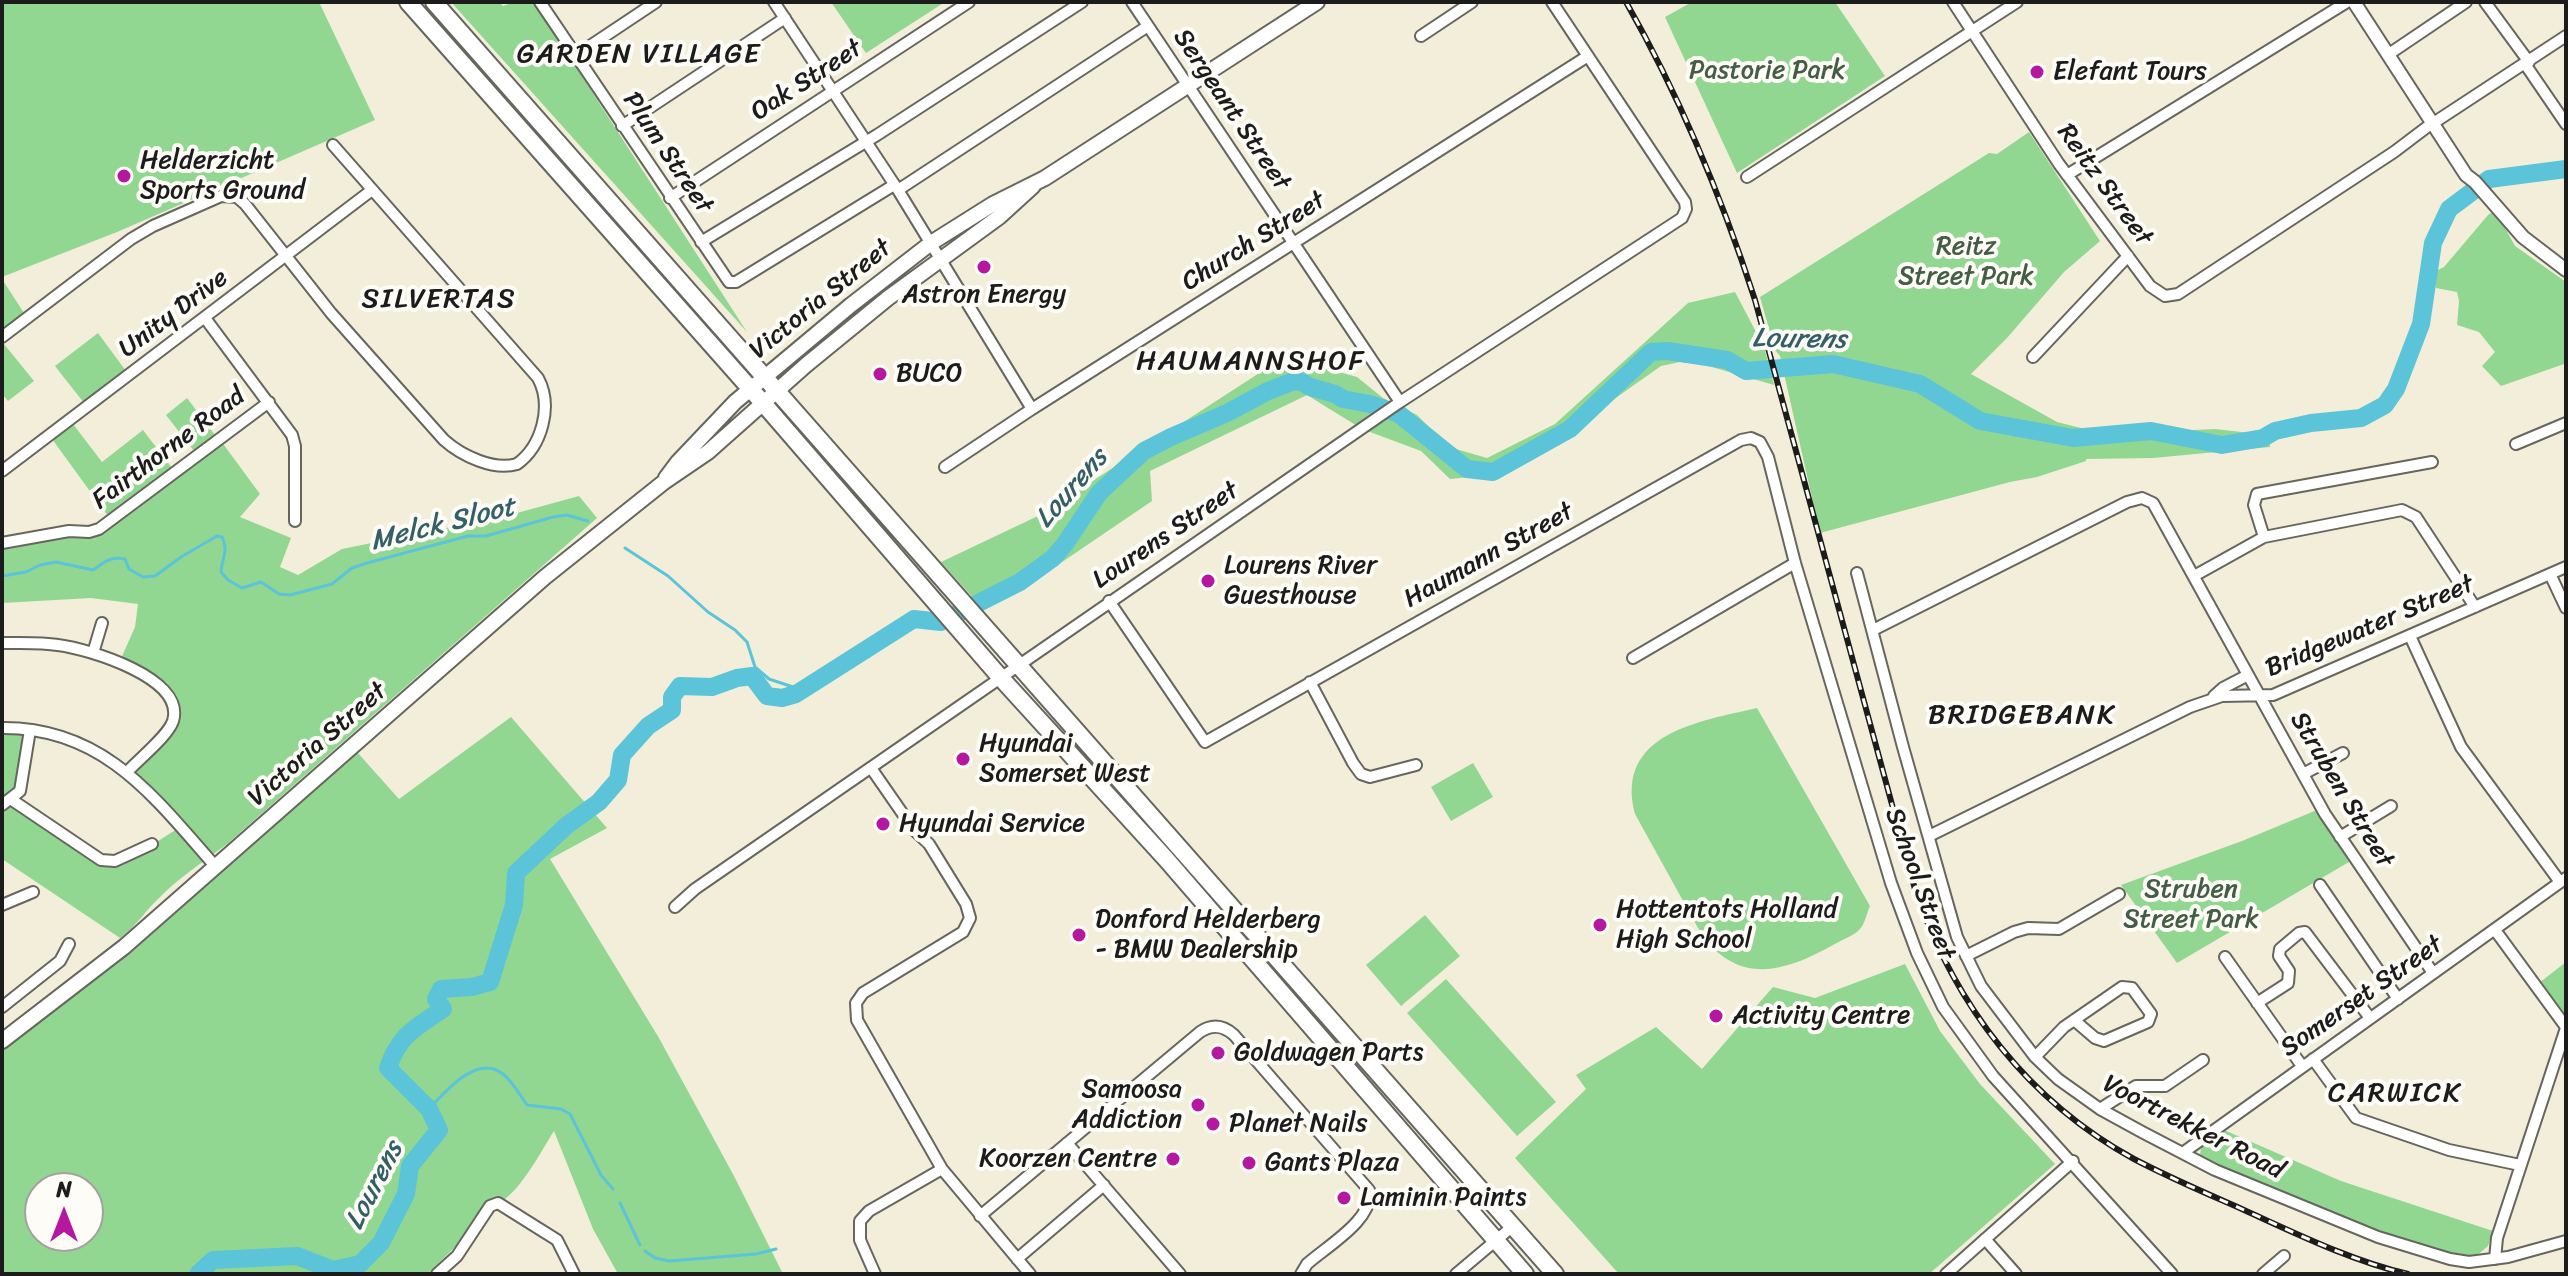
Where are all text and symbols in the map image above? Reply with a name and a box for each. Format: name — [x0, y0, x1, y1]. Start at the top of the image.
street label: Sergeant Street — [1166, 23, 1296, 197]
street label: Oak Street — [746, 34, 868, 128]
district label: GARDEN VILLAGE — [517, 38, 761, 72]
park label: Pastorie Park — [1689, 55, 1845, 87]
place label: Elefant Tours — [2053, 56, 2207, 88]
marker: Elefant Tours — [2028, 63, 2046, 81]
street label: Plum Street — [615, 86, 719, 220]
street label: Reitz Street — [2050, 118, 2158, 252]
place label: Helderzicht Sports Ground — [140, 145, 305, 206]
marker: Helderzicht Sports Ground — [115, 167, 133, 185]
street label: Church Street — [1176, 185, 1332, 299]
park label: Reitz Street Park — [1898, 231, 2034, 292]
street label: Victoria Street — [744, 233, 898, 367]
marker: Astron Energy — [975, 258, 993, 276]
street label: Unity Drive — [113, 263, 235, 365]
place label: Astron Energy — [902, 279, 1066, 311]
district label: SILVERTAS — [362, 283, 516, 317]
water label: Lourens — [1752, 322, 1846, 358]
district label: HAUMANNSHOF — [1136, 345, 1366, 379]
place label: BUCO — [896, 358, 963, 390]
marker: BUCO — [871, 365, 889, 383]
street label: Fairthorne Road — [86, 381, 252, 517]
water label: Lourens — [1029, 443, 1115, 535]
street label: Lourens Street — [1087, 476, 1245, 596]
water label: Melck Sloot — [367, 491, 519, 559]
street label: Haumann Street — [1399, 497, 1579, 615]
place label: Lourens River Guesthouse — [1224, 550, 1377, 612]
street label: Bridgewater Street — [2261, 569, 2479, 685]
marker: Lourens River Guesthouse — [1199, 572, 1217, 590]
street label: Victoria Street — [242, 676, 394, 814]
district label: BRIDGEBANK — [1928, 699, 2116, 733]
street label: Struben Street — [2282, 707, 2400, 873]
place label: Hyundai Somerset West — [979, 728, 1151, 790]
marker: Hyundai Somerset West — [954, 750, 972, 768]
street label: School Street — [1877, 804, 1961, 964]
place label: Hyundai Service — [899, 808, 1085, 840]
marker: Hyundai Service — [874, 815, 892, 833]
park label: Struben Street Park — [2123, 874, 2259, 936]
place label: Hottentots Holland High School — [1616, 894, 1837, 956]
place label: Donford Helderberg - BMW Dealership — [1095, 904, 1321, 966]
marker: Hottentots Holland High School — [1591, 916, 1609, 934]
marker: Donford Helderberg - BMW Dealership — [1070, 926, 1088, 944]
street label: Somerset Street — [2275, 930, 2449, 1064]
place label: Activity Centre — [1732, 1000, 1910, 1032]
marker: Activity Centre — [1707, 1007, 1725, 1025]
place label: Goldwagen Parts — [1234, 1037, 1423, 1069]
marker: Goldwagen Parts — [1209, 1044, 1227, 1062]
street label: Voortrekker Road — [2097, 1069, 2289, 1187]
place label: Samoosa Addiction — [1072, 1074, 1182, 1136]
district label: CARWICK — [2329, 1077, 2461, 1111]
marker: Samoosa Addiction — [1189, 1096, 1207, 1114]
place label: Planet Nails — [1229, 1108, 1367, 1140]
marker: Planet Nails — [1204, 1115, 1222, 1133]
water label: Lourens — [339, 1137, 411, 1235]
place label: Koorzen Centre — [979, 1143, 1157, 1175]
place label: Gants Plaza — [1265, 1147, 1399, 1179]
marker: Koorzen Centre — [1164, 1150, 1182, 1168]
marker: Gants Plaza — [1240, 1154, 1258, 1172]
text: N — [56, 1170, 72, 1209]
north arrow — [24, 1172, 104, 1252]
place label: Laminin Paints — [1360, 1182, 1526, 1214]
marker: Laminin Paints — [1335, 1189, 1353, 1207]

